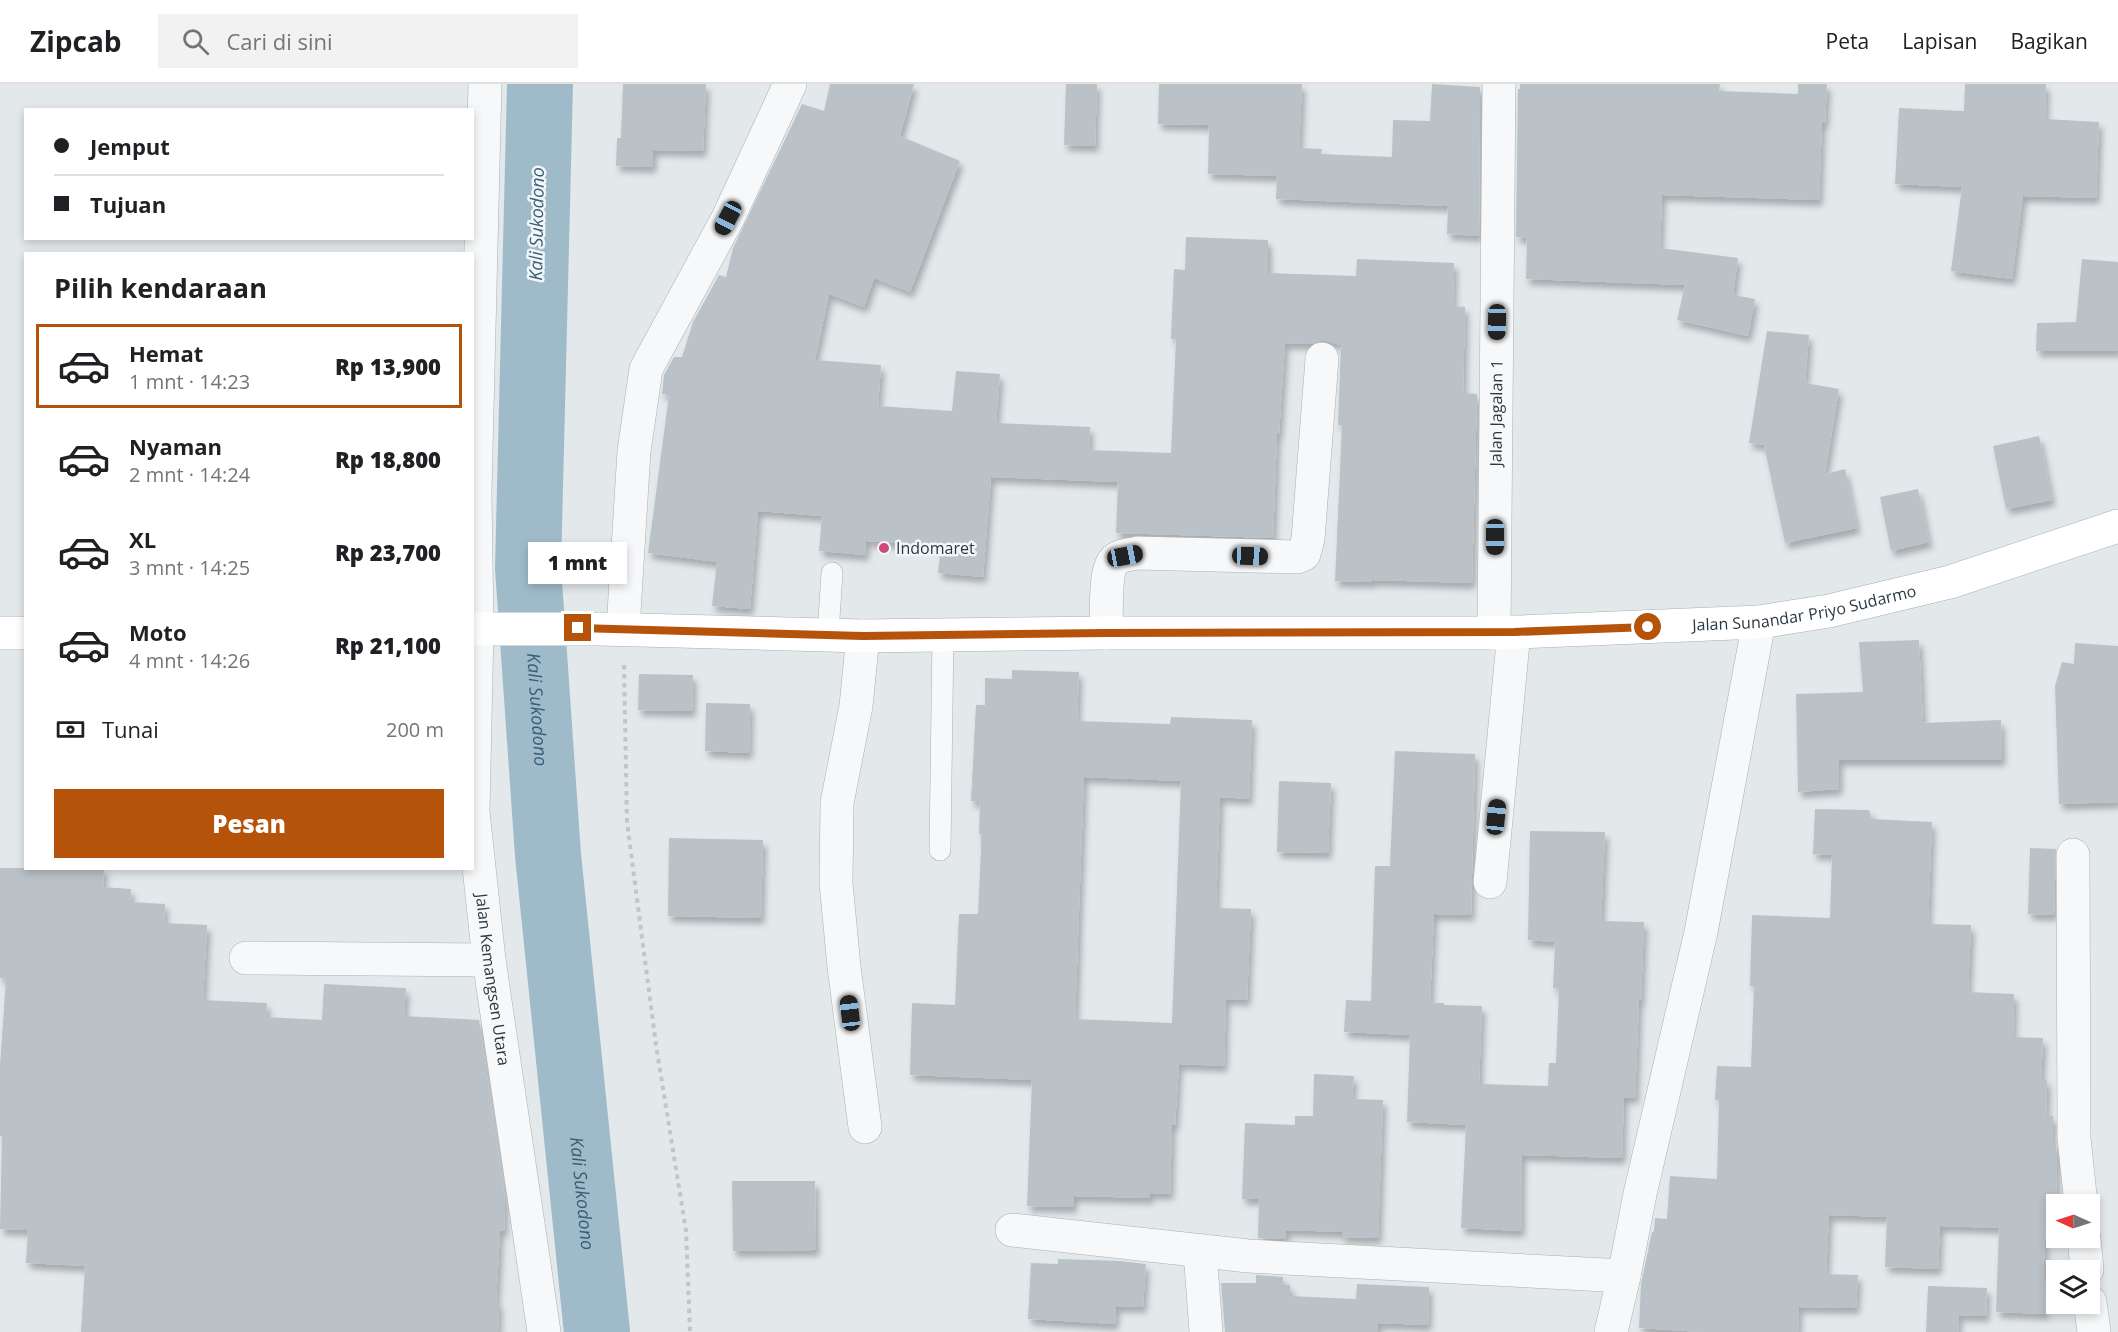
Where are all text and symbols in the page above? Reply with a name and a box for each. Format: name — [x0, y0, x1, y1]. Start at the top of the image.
search box — [158, 14, 578, 68]
text: Zipcab — [30, 22, 122, 60]
icon: search — [179, 25, 212, 58]
text: Cari di sini — [227, 26, 333, 56]
text: Peta — [1826, 27, 1869, 55]
text: Lapisan — [1902, 27, 1977, 55]
text: Bagikan — [2010, 27, 2088, 55]
text: Jemput — [90, 131, 170, 161]
water label: Kali Sukodono — [523, 167, 549, 281]
text: Tujuan — [90, 189, 166, 219]
car — [712, 198, 744, 238]
text: Pilih kendaraan — [54, 269, 267, 306]
car — [1488, 304, 1506, 340]
text: Hemat — [129, 338, 203, 368]
icon: car — [57, 339, 111, 393]
text: Rp 13,900 — [335, 351, 441, 381]
street label: Jalan Jagalan 1 — [1484, 359, 1507, 469]
text: 1 mnt · 14:23 — [129, 368, 250, 395]
text: Nyaman — [129, 431, 222, 461]
icon: car — [57, 432, 111, 486]
text: Rp 18,800 — [335, 444, 441, 474]
text: 2 mnt · 14:24 — [129, 461, 250, 488]
car — [1486, 519, 1504, 555]
text: XL — [129, 524, 156, 554]
icon: car — [57, 525, 111, 579]
text: Rp 23,700 — [335, 537, 441, 567]
place label: Indomaret — [896, 537, 975, 559]
callout: 1 mnt — [528, 541, 628, 583]
marker: Indomaret — [877, 541, 891, 555]
car — [1106, 544, 1144, 568]
car — [1232, 546, 1268, 566]
text: 1 mnt — [548, 549, 607, 576]
text: 3 mnt · 14:25 — [129, 554, 250, 581]
street label: Jalan Sunandar Priyo Sudarmo — [1690, 580, 1918, 636]
route start — [1634, 613, 1661, 640]
route end — [564, 614, 591, 641]
text: Moto — [129, 617, 187, 647]
icon: car — [57, 618, 111, 672]
text: Rp 21,100 — [335, 630, 441, 660]
text: 4 mnt · 14:26 — [129, 647, 250, 674]
water label: Kali Sukodono — [522, 652, 554, 767]
icon: cash — [54, 713, 87, 746]
text: Tunai — [102, 714, 159, 744]
text: 200 m — [386, 716, 444, 743]
button: Pesan — [54, 789, 444, 858]
car — [1485, 798, 1507, 836]
street label: Jalan Kemangsen Utara — [471, 890, 515, 1067]
car — [839, 994, 861, 1032]
water label: Kali Sukodono — [565, 1136, 600, 1251]
north arrow — [2046, 1194, 2100, 1248]
map controls — [2046, 1194, 2100, 1314]
button: layers — [2046, 1260, 2100, 1314]

